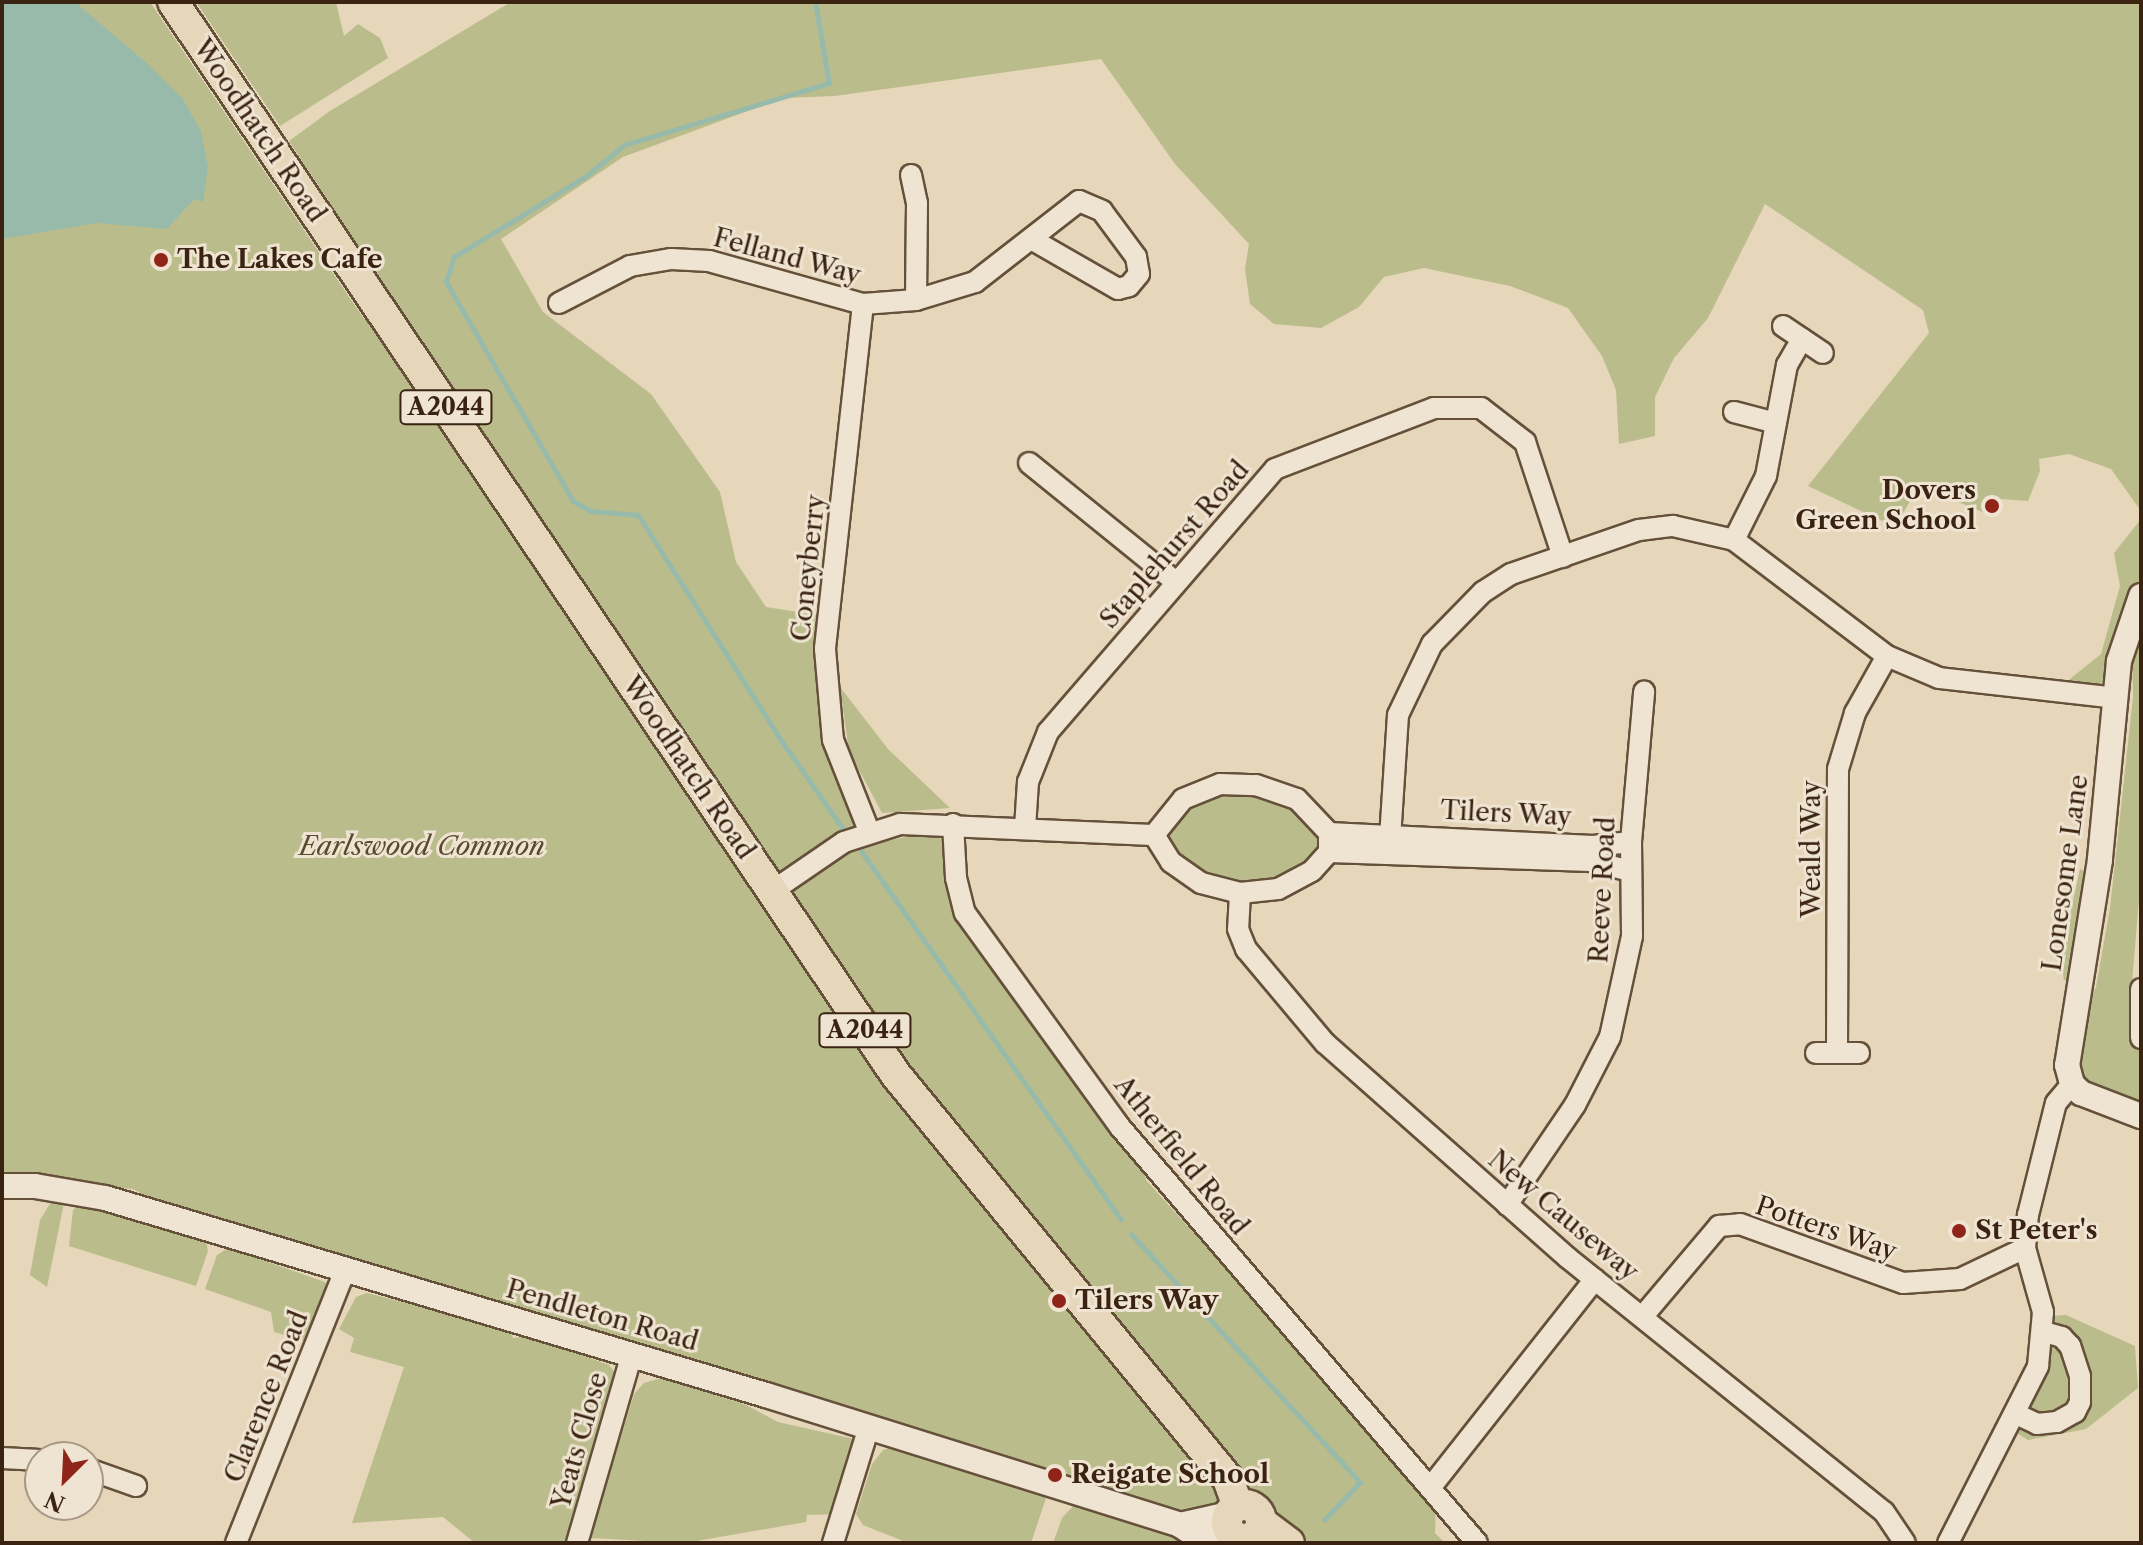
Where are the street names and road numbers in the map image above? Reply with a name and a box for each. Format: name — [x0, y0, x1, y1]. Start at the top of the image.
street label: Woodhatch Road — [186, 33, 332, 229]
street label: Felland Way — [709, 222, 865, 292]
road number: A2044 — [398, 387, 494, 427]
street label: Staplehurst Road — [1094, 455, 1256, 635]
street label: Coneyberry — [786, 493, 832, 643]
street label: Woodhatch Road — [615, 670, 761, 866]
street label: Lonesome Lane — [2037, 773, 2095, 973]
street label: Weald Way — [1796, 780, 1828, 918]
street label: Tilers Way — [1439, 795, 1573, 833]
street label: Reeve Road — [1584, 816, 1622, 964]
road number: A2044 — [817, 1010, 913, 1050]
street label: Atherfield Road — [1107, 1070, 1255, 1242]
street label: New Causeway — [1481, 1144, 1645, 1288]
street label: Potters Way — [1751, 1190, 1901, 1268]
street label: Pendleton Road — [502, 1274, 702, 1358]
street label: Clarence Road — [218, 1307, 316, 1487]
street label: Yeats Close — [546, 1369, 614, 1513]

